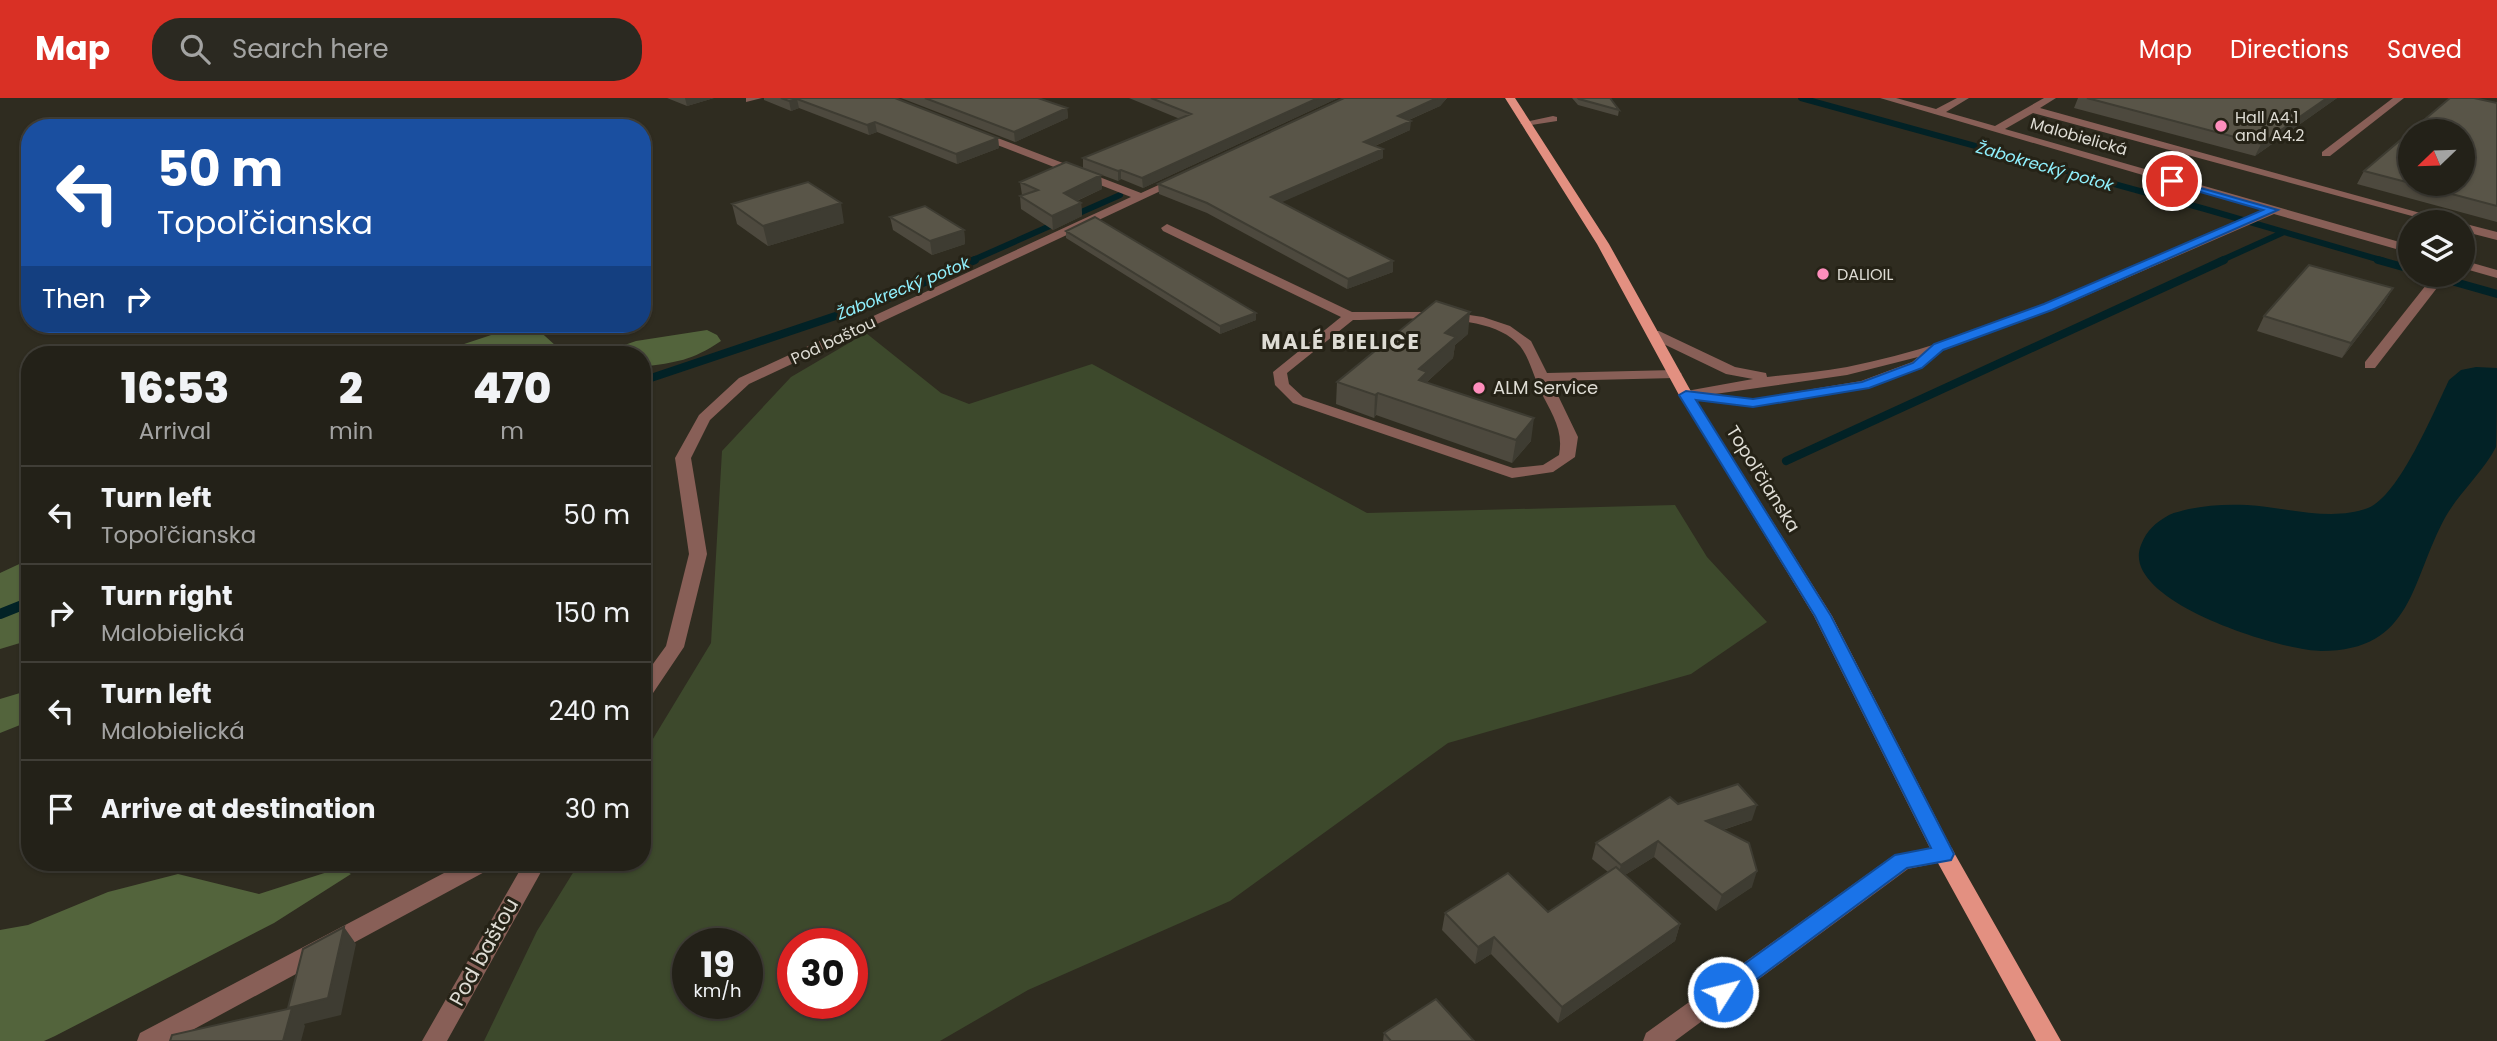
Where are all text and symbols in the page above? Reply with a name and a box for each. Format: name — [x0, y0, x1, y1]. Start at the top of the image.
search box — [152, 18, 642, 81]
text: Map — [35, 25, 110, 72]
icon: search — [176, 30, 214, 68]
text: Search here — [232, 31, 389, 67]
text: Map — [2139, 33, 2192, 66]
text: Directions — [2230, 33, 2349, 66]
text: Saved — [2387, 33, 2462, 66]
place label: Hall A4.1 and A4.2 — [2235, 106, 2305, 147]
street label: Malobielická — [2028, 112, 2130, 161]
marker: Hall A4.1 and A4.2 — [2213, 118, 2229, 134]
north arrow — [2398, 119, 2474, 196]
map controls — [2398, 119, 2475, 287]
text: 50 m — [157, 135, 283, 203]
water label: Žabokrecký potok — [1973, 136, 2117, 197]
icon: left — [42, 147, 133, 238]
pin — [2142, 151, 2202, 211]
icon: arrive — [2153, 162, 2191, 200]
text: Topoľčianska — [157, 200, 373, 245]
button: layers — [2398, 210, 2475, 287]
water label: Žabokrecký potok — [832, 251, 974, 326]
place label: DALIOIL — [1837, 263, 1893, 286]
marker: DALIOIL — [1815, 266, 1831, 282]
icon: right — [119, 280, 157, 318]
text: Then — [42, 281, 105, 317]
street label: Pod baštou — [787, 311, 879, 370]
district label: MALÉ BIELICE — [1261, 327, 1421, 356]
text: 16:53 — [121, 359, 229, 418]
text: 2 — [339, 359, 363, 418]
text: 470 — [473, 359, 551, 418]
place label: ALM Service — [1493, 375, 1598, 400]
marker: ALM Service — [1471, 380, 1487, 396]
text: Arrival — [139, 415, 211, 447]
text: min — [329, 415, 373, 447]
text: m — [500, 415, 524, 447]
street label: Topoľčianska — [1721, 421, 1806, 537]
text: Turn left — [101, 480, 212, 516]
icon: left — [42, 496, 80, 534]
text: 50 m — [564, 497, 630, 533]
text: Topoľčianska — [101, 519, 256, 551]
text: Turn right — [101, 578, 233, 614]
icon: right — [42, 594, 80, 632]
text: 150 m — [555, 595, 630, 631]
text: Malobielická — [101, 617, 245, 649]
text: Turn left — [101, 676, 212, 712]
icon: left — [42, 692, 80, 730]
text: 240 m — [549, 693, 630, 729]
text: Malobielická — [101, 715, 245, 747]
icon: arrive — [42, 790, 80, 828]
text: Arrive at destination — [101, 791, 376, 827]
text: 30 m — [565, 791, 630, 827]
street label: Pod baštou — [442, 893, 525, 1011]
speed limit sign: 30 — [777, 928, 868, 1019]
text: 19 — [700, 940, 735, 989]
position arrow — [1686, 955, 1760, 1029]
text: km/h — [694, 978, 741, 1003]

